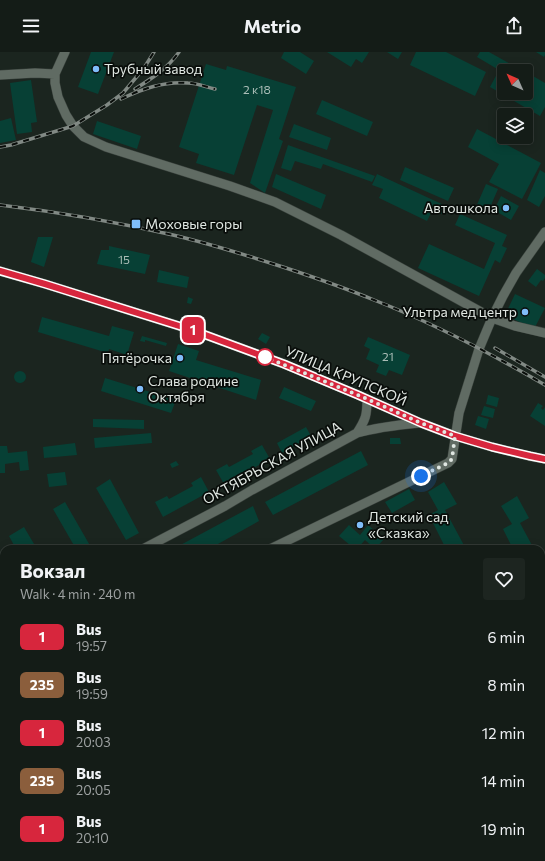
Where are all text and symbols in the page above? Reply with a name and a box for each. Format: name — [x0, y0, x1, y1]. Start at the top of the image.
icon: menu — [20, 15, 42, 37]
text: Metrio — [244, 15, 301, 37]
icon: share — [503, 15, 525, 37]
place label: Трубный завод — [104, 60, 202, 77]
marker: Трубный завод — [91, 64, 101, 74]
north arrow — [497, 64, 533, 100]
map controls — [497, 64, 533, 144]
house number: 2 к18 — [243, 82, 271, 96]
button: layers — [497, 108, 533, 144]
place label: Автошкола — [424, 199, 498, 216]
marker: Автошкола — [501, 203, 511, 213]
place label: Моховые горы — [145, 215, 242, 232]
marker: Моховые горы — [130, 218, 142, 230]
house number: 15 — [118, 252, 130, 266]
place label: Ультра мед центр — [403, 303, 517, 320]
marker: Ультра мед центр — [520, 307, 530, 317]
line badge: 1 — [180, 317, 206, 343]
text: 1 — [190, 321, 196, 338]
street label: УЛИЦА КРУПСКОЙ — [283, 342, 410, 409]
unlabelled marker — [256, 348, 274, 366]
place label: Пятёрочка — [102, 349, 172, 366]
house number: 21 — [382, 349, 394, 363]
marker: Пятёрочка — [175, 353, 185, 363]
place label: Слава родине Октября — [148, 372, 238, 405]
marker: Слава родине Октября — [135, 384, 145, 394]
street label: ОКТЯБРЬСКАЯ УЛИЦА — [200, 417, 344, 508]
your location — [411, 466, 431, 486]
place label: Детский сад «Сказка» — [368, 508, 448, 541]
marker: Детский сад «Сказка» — [355, 520, 365, 530]
button: heart — [483, 558, 525, 600]
text: Вокзал — [20, 559, 85, 582]
text: Walk · 4 min · 240 m — [20, 586, 135, 602]
text: Bus — [76, 620, 101, 638]
text: 1 — [39, 628, 45, 645]
text: 6 min — [487, 628, 525, 646]
text: 19:57 — [76, 638, 107, 654]
text: Bus — [76, 668, 101, 686]
text: 235 — [30, 676, 54, 693]
text: 8 min — [487, 676, 525, 694]
text: 19:59 — [76, 686, 108, 702]
text: Bus — [76, 716, 101, 734]
text: 1 — [39, 724, 45, 741]
text: 12 min — [482, 724, 525, 742]
text: 20:03 — [76, 734, 111, 750]
text: Bus — [76, 764, 101, 782]
text: 235 — [30, 772, 54, 789]
text: 14 min — [481, 772, 525, 790]
text: 20:05 — [76, 782, 111, 798]
text: Bus — [76, 812, 101, 830]
text: 1 — [39, 820, 45, 837]
text: 19 min — [481, 820, 525, 838]
text: 20:10 — [76, 830, 109, 846]

